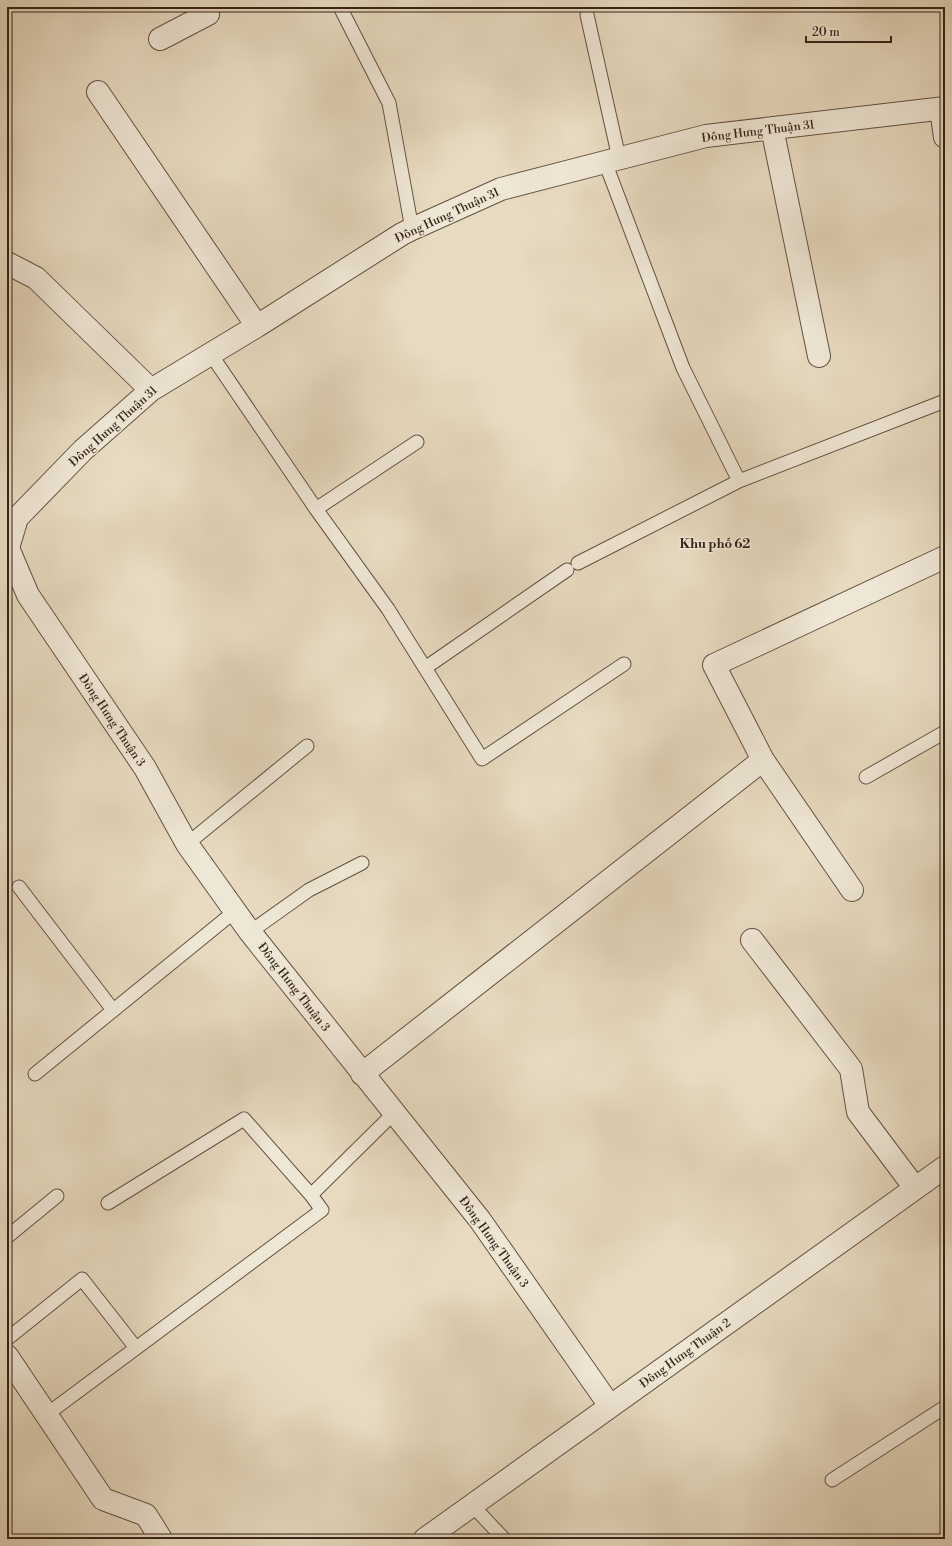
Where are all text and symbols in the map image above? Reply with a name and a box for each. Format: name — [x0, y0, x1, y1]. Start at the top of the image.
scale bar — [806, 18, 891, 44]
text: 20 m — [812, 25, 840, 40]
street label: Đông Hưng Thuận 31 — [701, 117, 816, 146]
street label: Đông Hưng Thuận 31 — [393, 184, 503, 246]
street label: Đông Hưng Thuận 31 — [66, 382, 161, 470]
district label: Khu phố 62 — [680, 536, 751, 552]
street label: Đông Hưng Thuận 3 — [75, 671, 148, 770]
street label: Đông Hưng Thuận 3 — [254, 940, 333, 1035]
street label: Đông Hưng Thuận 3 — [456, 1194, 532, 1291]
street label: Đông Hưng Thuận 2 — [637, 1315, 734, 1391]

